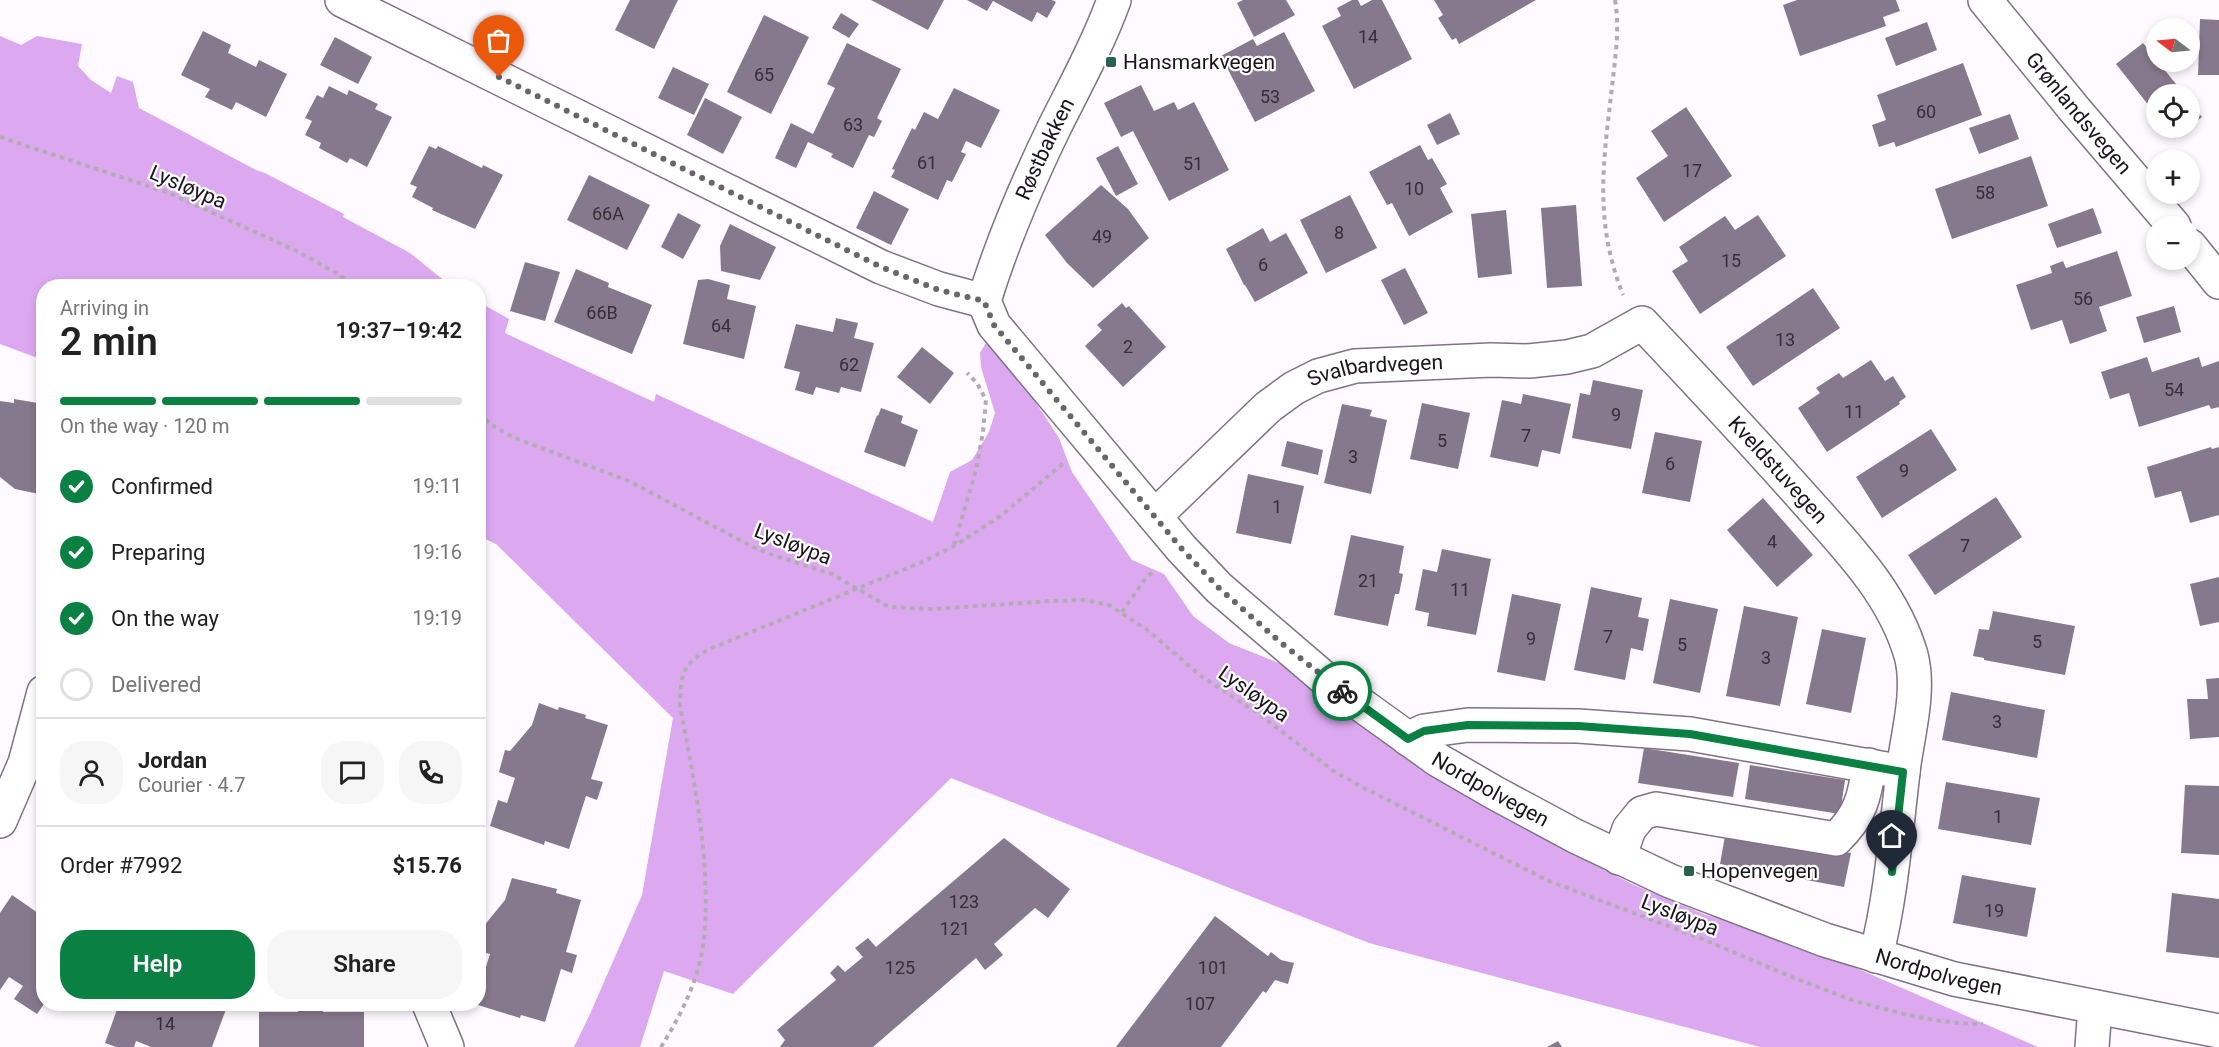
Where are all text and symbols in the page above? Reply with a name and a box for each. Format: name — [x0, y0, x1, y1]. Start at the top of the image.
pin — [473, 15, 524, 77]
north arrow — [2146, 18, 2200, 72]
map controls — [2146, 18, 2200, 270]
icon: bag — [482, 24, 515, 57]
house number: 14 — [1358, 26, 1378, 47]
street label: Grønlandsvegen — [2021, 48, 2136, 179]
place label: Hansmarkvegen — [1123, 50, 1275, 74]
marker: Hansmarkvegen — [1104, 55, 1118, 69]
house number: 65 — [754, 64, 774, 85]
button: locate — [2146, 84, 2200, 138]
house number: 53 — [1260, 86, 1280, 107]
street label: Røstbakken — [1011, 94, 1079, 203]
house number: 60 — [1916, 101, 1936, 122]
house number: 63 — [843, 114, 863, 135]
button: + — [2146, 150, 2200, 204]
house number: 61 — [917, 152, 937, 173]
house number: 51 — [1183, 153, 1203, 174]
street label: Lysløypa — [146, 160, 230, 214]
house number: 17 — [1682, 160, 1702, 181]
house number: 10 — [1404, 178, 1424, 199]
house number: 58 — [1975, 182, 1995, 203]
house number: 66A — [592, 203, 624, 224]
button: − — [2146, 216, 2200, 270]
house number: 8 — [1334, 222, 1344, 243]
house number: 49 — [1092, 226, 1112, 247]
house number: 15 — [1721, 250, 1741, 271]
house number: 6 — [1258, 254, 1268, 275]
house number: 56 — [2073, 288, 2093, 309]
text: Arriving in — [60, 296, 149, 320]
house number: 66B — [586, 302, 618, 323]
house number: 64 — [711, 315, 731, 336]
text: 19:37–19:42 — [335, 318, 462, 343]
text: 2 min — [60, 319, 158, 365]
house number: 13 — [1775, 329, 1795, 350]
house number: 2 — [1123, 336, 1133, 357]
street label: Svalbardvegen — [1303, 350, 1443, 391]
house number: 62 — [839, 354, 859, 375]
house number: 54 — [2164, 379, 2184, 400]
house number: 11 — [1844, 401, 1864, 422]
house number: 9 — [1611, 404, 1621, 425]
street label: Kveldstuvegen — [1723, 411, 1832, 528]
text: On the way · 120 m — [60, 414, 229, 438]
house number: 7 — [1521, 425, 1531, 446]
house number: 5 — [1437, 430, 1447, 451]
house number: 3 — [1348, 446, 1358, 467]
house number: 6 — [1665, 453, 1675, 474]
house number: 9 — [1899, 460, 1909, 481]
icon: check — [60, 470, 93, 503]
text: Confirmed — [111, 474, 213, 499]
text: 19:11 — [412, 474, 462, 498]
house number: 1 — [1272, 496, 1282, 517]
street label: Lysløypa — [751, 518, 835, 570]
house number: 4 — [1767, 531, 1777, 552]
house number: 7 — [1960, 535, 1970, 556]
icon: check — [60, 536, 93, 569]
text: Preparing — [111, 540, 205, 565]
text: 19:16 — [412, 540, 462, 564]
house number: 21 — [1358, 570, 1378, 591]
house number: 11 — [1450, 579, 1470, 600]
icon: check — [60, 602, 93, 635]
text: On the way — [111, 606, 219, 631]
text: 19:19 — [412, 606, 462, 630]
house number: 7 — [1603, 626, 1613, 647]
house number: 9 — [1526, 628, 1536, 649]
house number: 5 — [2032, 631, 2042, 652]
house number: 5 — [1677, 634, 1687, 655]
house number: 3 — [1761, 647, 1771, 668]
street label: Lysløypa — [1214, 661, 1294, 727]
courier — [1312, 661, 1372, 721]
text: Delivered — [111, 672, 201, 697]
icon: bike — [1326, 675, 1359, 708]
house number: 3 — [1992, 711, 2002, 732]
button: person — [60, 741, 123, 804]
button: chat — [321, 741, 384, 804]
button: phone — [399, 741, 462, 804]
street label: Nordpolvegen — [1428, 747, 1553, 832]
text: Jordan — [138, 748, 207, 773]
text: Courier · 4.7 — [138, 773, 245, 797]
house number: 1 — [1993, 806, 2003, 827]
pin — [1866, 810, 1917, 872]
icon: home — [1875, 819, 1908, 852]
text: Order #7992 — [60, 853, 182, 878]
text: $15.76 — [393, 853, 462, 878]
place label: Hopenvegen — [1701, 859, 1818, 883]
marker: Hopenvegen — [1682, 864, 1696, 878]
street label: Lysløypa — [1638, 889, 1722, 941]
house number: 123 — [949, 891, 979, 912]
house number: 19 — [1984, 900, 2004, 921]
house number: 121 — [940, 918, 970, 939]
button: Help — [60, 930, 255, 999]
button: Share — [267, 930, 462, 999]
street label: Nordpolvegen — [1872, 944, 2004, 1000]
house number: 125 — [885, 957, 915, 978]
house number: 101 — [1198, 957, 1228, 978]
house number: 107 — [1185, 993, 1215, 1014]
house number: 14 — [155, 1013, 175, 1034]

